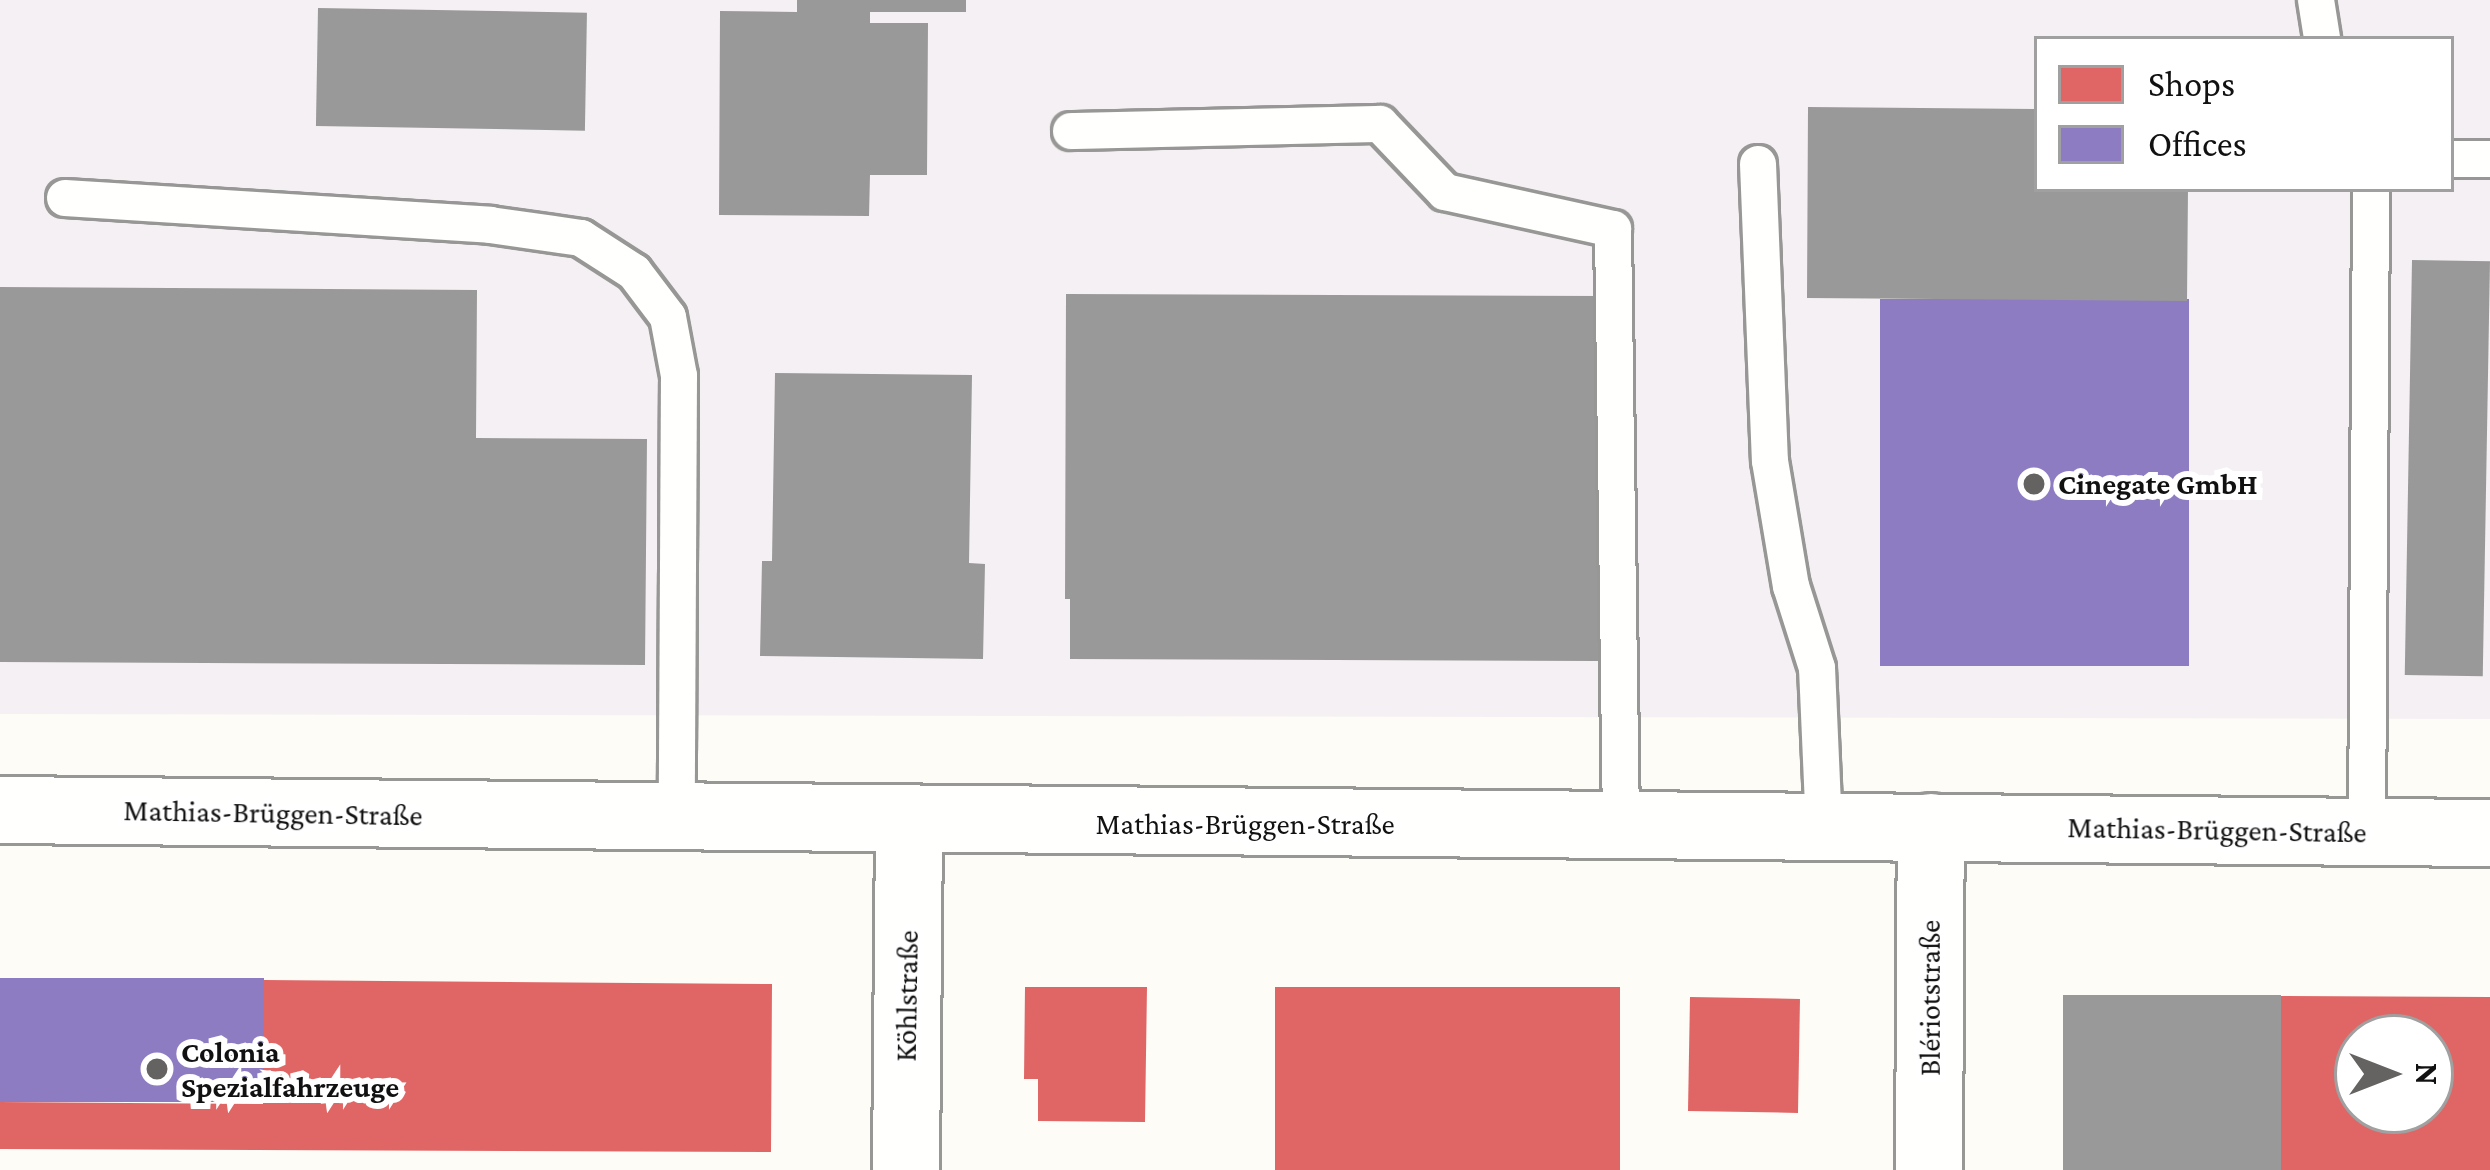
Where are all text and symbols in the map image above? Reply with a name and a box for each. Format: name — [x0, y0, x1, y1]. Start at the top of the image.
legend — [2034, 36, 2454, 192]
text: Shops — [2148, 64, 2235, 104]
text: Offices — [2148, 124, 2247, 164]
place label: Cinegate GmbH — [2058, 466, 2258, 502]
marker: Cinegate GmbH — [2021, 471, 2047, 497]
street label: Mathias-Brüggen-Straße — [123, 792, 423, 834]
street label: Mathias-Brüggen-Straße — [1095, 806, 1395, 842]
street label: Mathias-Brüggen-Straße — [2067, 809, 2367, 851]
street label: Blériotstraße — [1912, 920, 1948, 1076]
street label: Köhlstraße — [888, 930, 926, 1062]
north arrow — [2334, 1014, 2454, 1134]
place label: Colonia Spezialfahrzeuge — [181, 1034, 399, 1104]
marker: Colonia Spezialfahrzeuge — [144, 1056, 170, 1082]
text: N — [2409, 1063, 2446, 1085]

